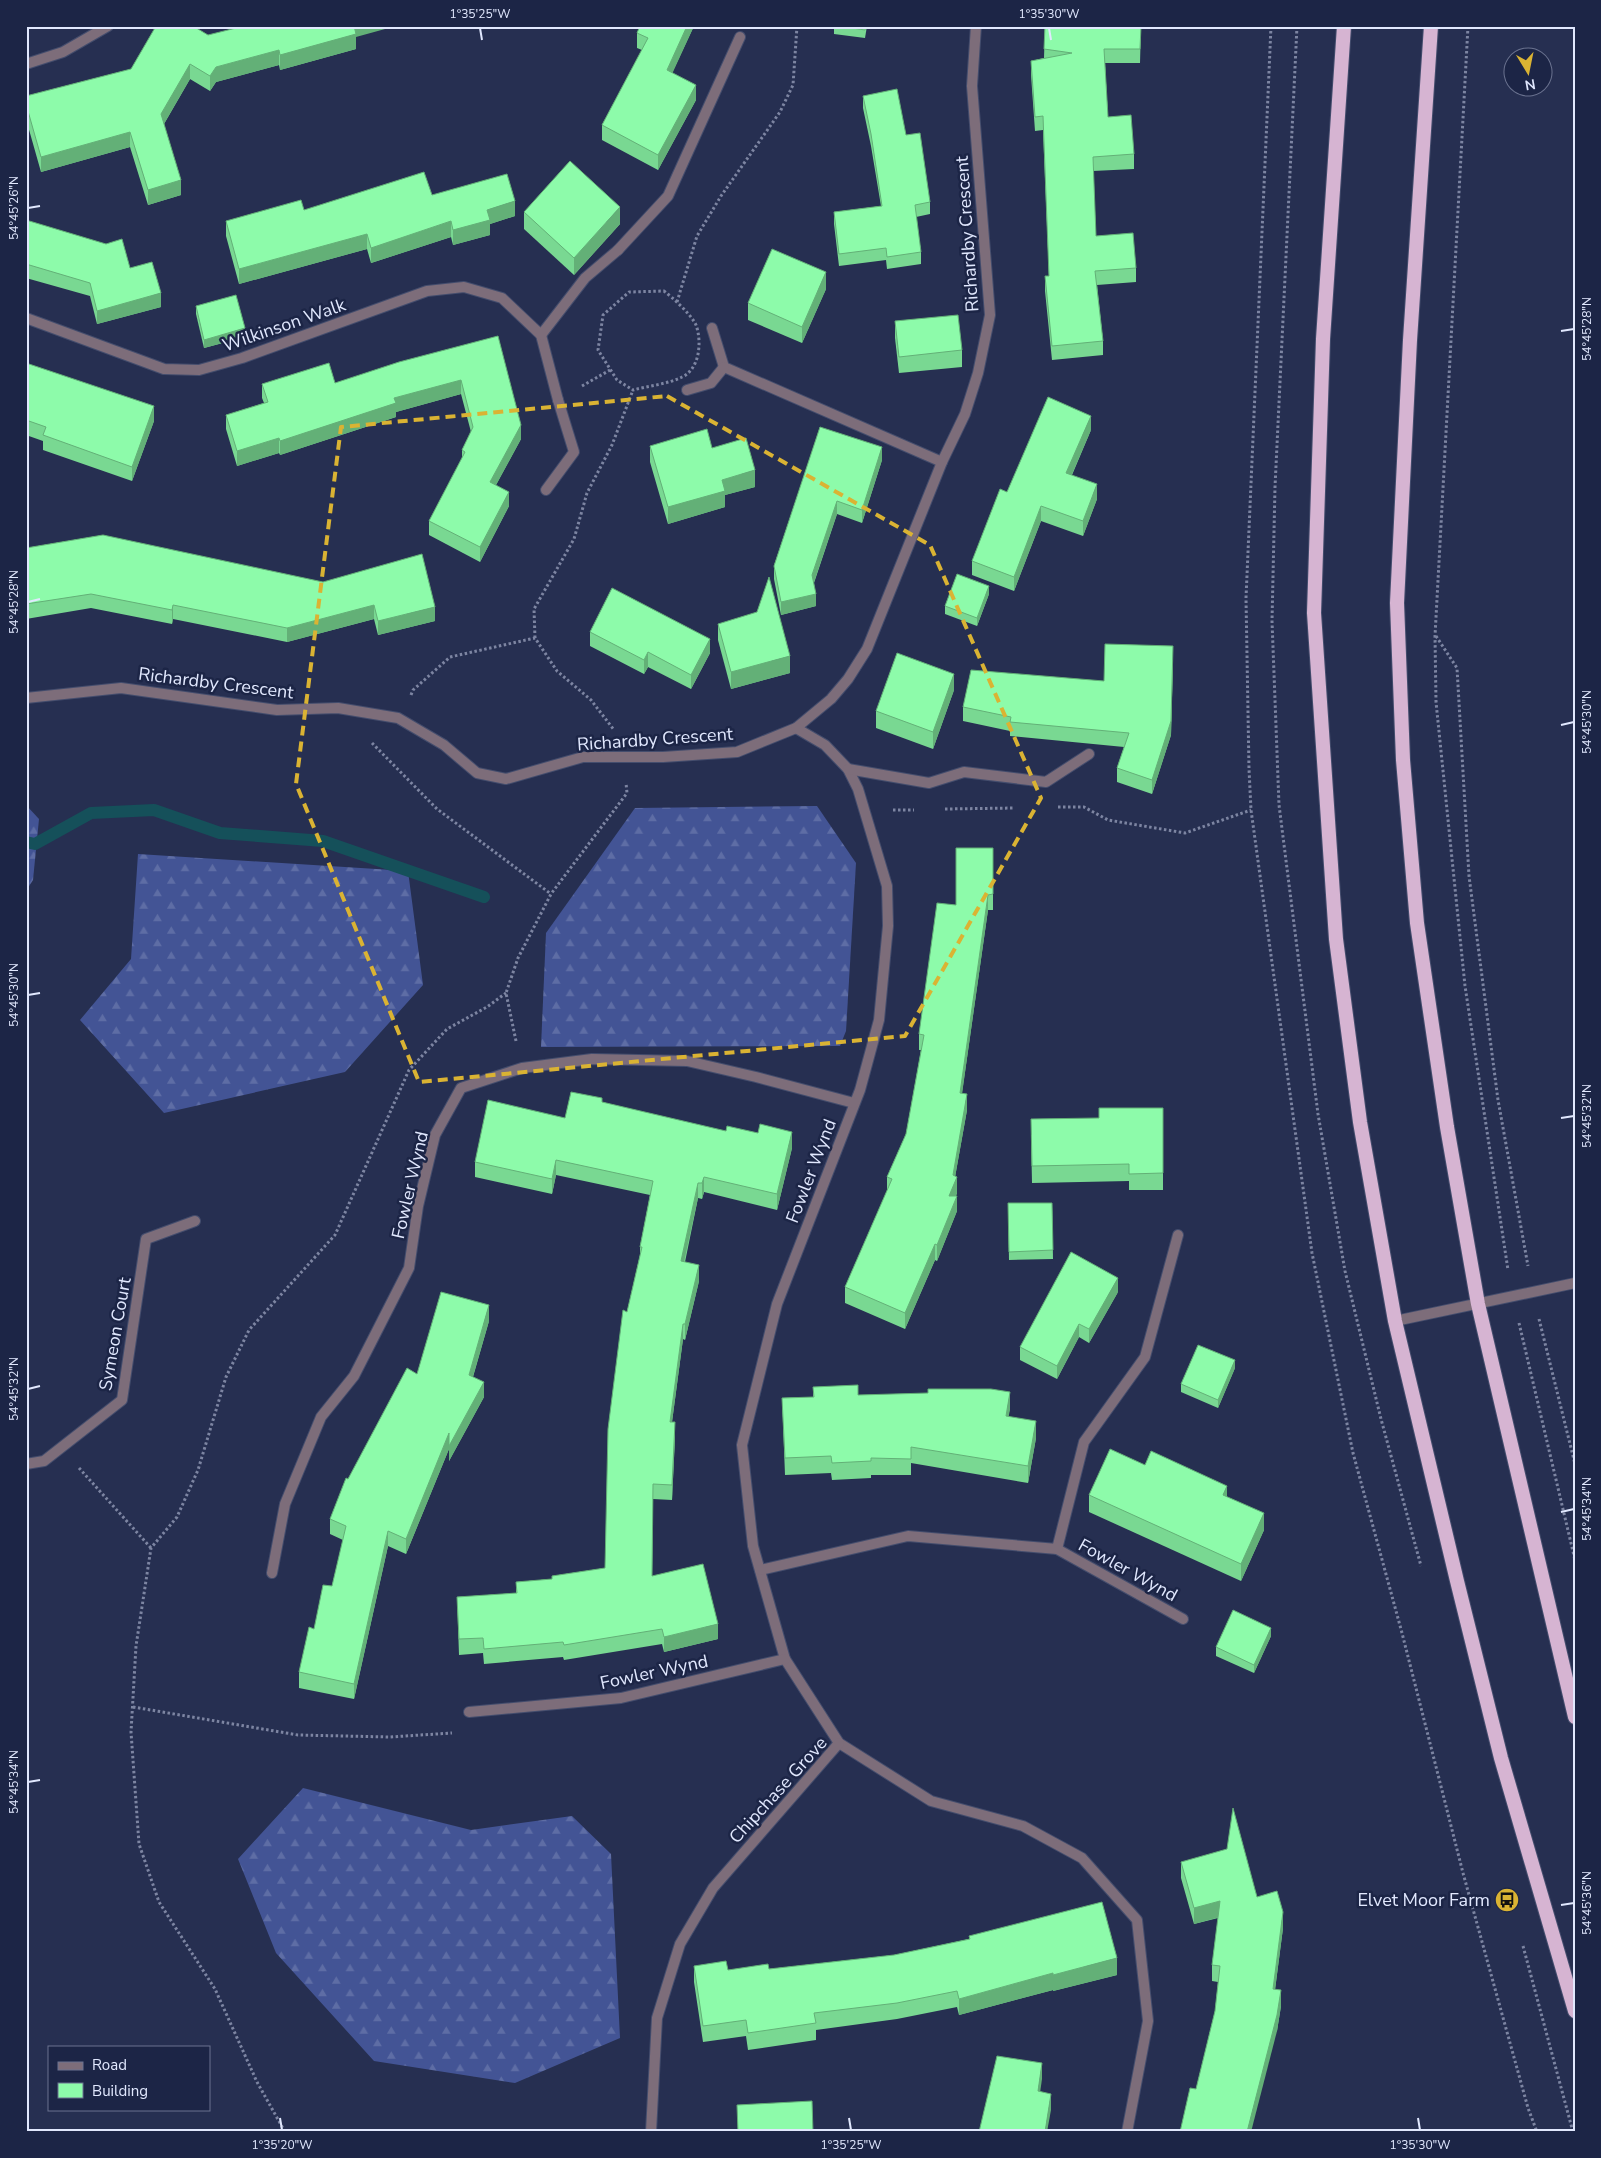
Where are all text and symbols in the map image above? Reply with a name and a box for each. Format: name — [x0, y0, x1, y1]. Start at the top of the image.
text: 1°35'25"W — [449, 6, 511, 22]
text: 1°35'30"W — [1018, 6, 1080, 22]
north arrow — [1504, 48, 1554, 98]
text: N — [1523, 74, 1537, 95]
street label: Richardby Crescent — [950, 155, 984, 313]
text: 54°45'26"N — [6, 176, 22, 240]
street label: Wilkinson Walk — [219, 292, 350, 357]
text: 54°45'28"N — [1579, 297, 1595, 361]
text: 54°45'28"N — [6, 570, 22, 634]
street label: Richardby Crescent — [137, 662, 296, 705]
text: 54°45'30"N — [1579, 690, 1595, 754]
street label: Richardby Crescent — [576, 722, 734, 756]
text: 54°45'30"N — [6, 963, 22, 1027]
text: 54°45'32"N — [1579, 1084, 1595, 1148]
street label: Fowler Wynd — [780, 1115, 842, 1227]
street label: Fowler Wynd — [386, 1129, 434, 1241]
street label: Symeon Court — [93, 1275, 137, 1393]
text: 54°45'32"N — [6, 1357, 22, 1421]
text: 54°45'34"N — [1579, 1477, 1595, 1541]
street label: Fowler Wynd — [1074, 1533, 1182, 1607]
street label: Fowler Wynd — [598, 1649, 710, 1695]
street label: Chipchase Grove — [724, 1731, 832, 1849]
text: 54°45'34"N — [6, 1750, 22, 1814]
text: 54°45'36"N — [1579, 1871, 1595, 1935]
bus stop icon: Elvet Moor Farm — [1494, 1887, 1520, 1913]
place label: Elvet Moor Farm — [1357, 1888, 1490, 1912]
legend — [48, 2046, 210, 2110]
text: Road — [92, 2055, 127, 2075]
text: Building — [92, 2081, 148, 2101]
text: 1°35'20"W — [251, 2137, 313, 2153]
text: 1°35'25"W — [820, 2137, 882, 2153]
text: 1°35'30"W — [1389, 2137, 1451, 2153]

